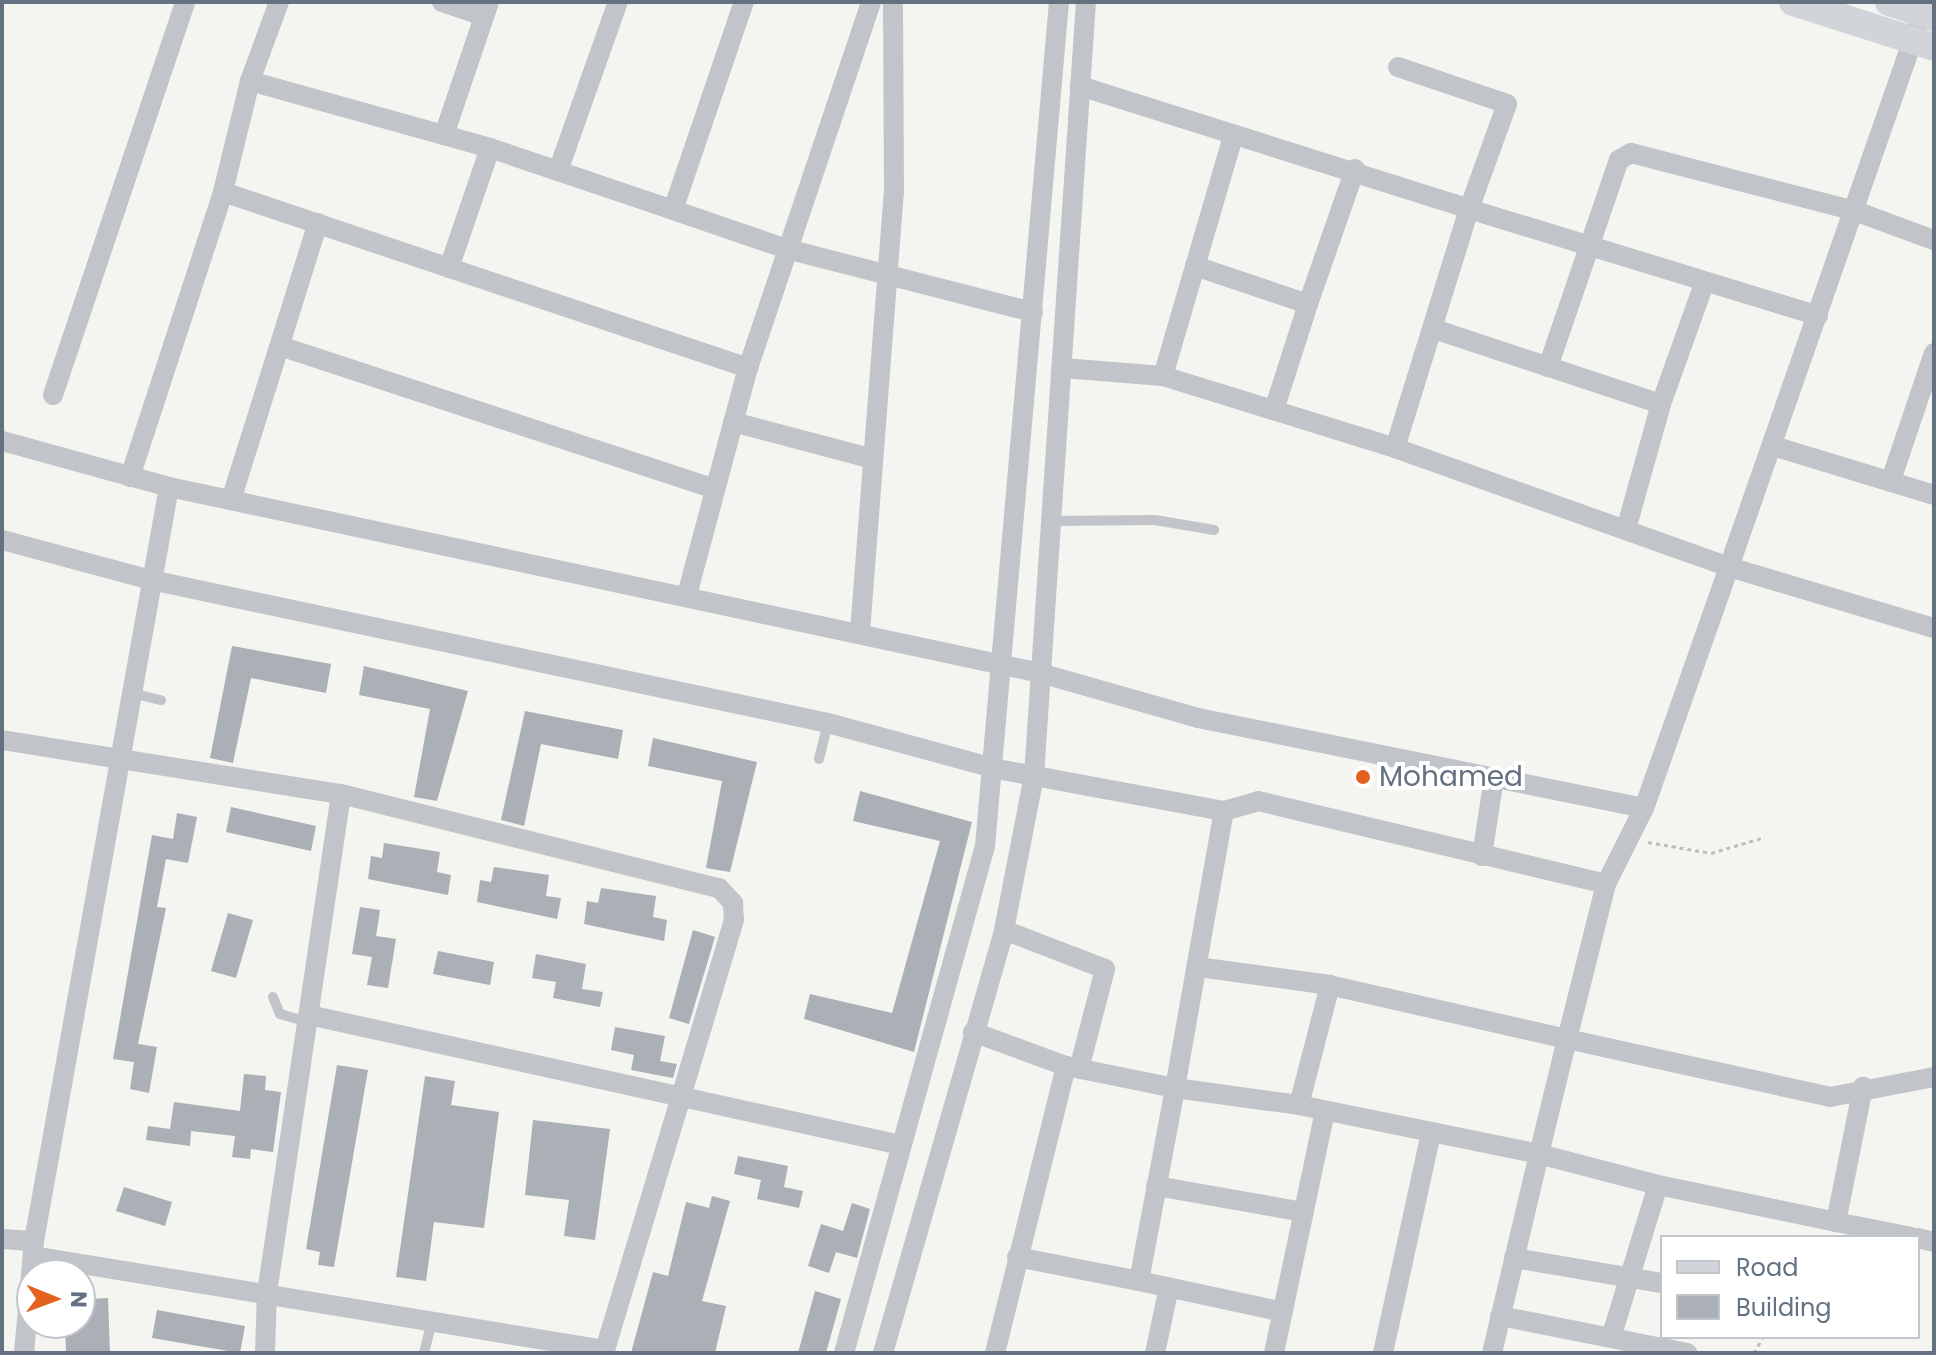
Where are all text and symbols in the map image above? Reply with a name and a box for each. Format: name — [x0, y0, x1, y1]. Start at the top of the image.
place label: Mohamed — [1379, 760, 1523, 794]
marker: Mohamed — [1354, 768, 1372, 786]
legend — [1660, 1235, 1920, 1339]
text: Road — [1736, 1251, 1798, 1284]
north arrow — [16, 1259, 96, 1339]
text: N — [63, 1291, 94, 1308]
text: Building — [1736, 1291, 1832, 1324]

